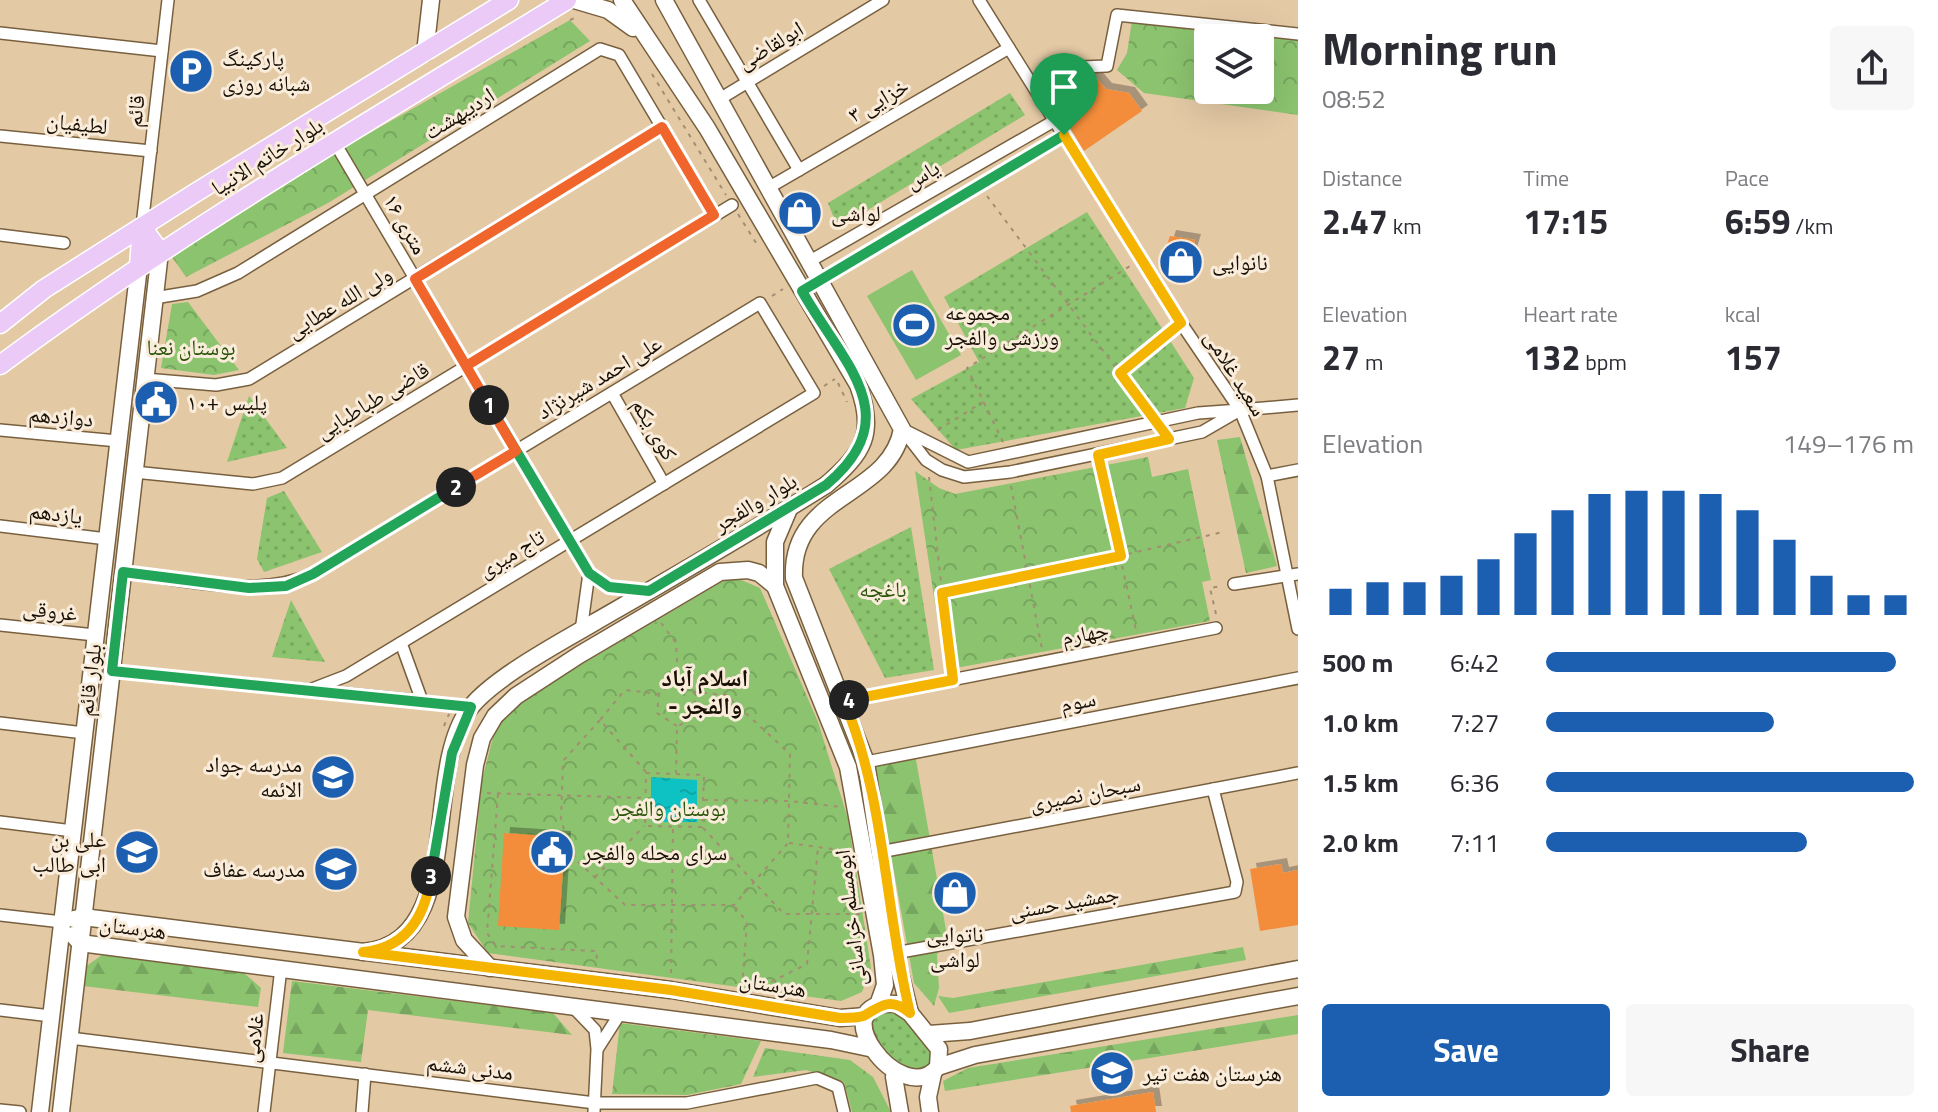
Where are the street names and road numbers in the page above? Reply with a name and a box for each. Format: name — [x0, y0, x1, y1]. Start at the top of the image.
street label: ابولقاضی — [730, 12, 810, 78]
street label: خزایی ۳ — [841, 69, 915, 131]
street label: اردیبهشت — [417, 78, 501, 148]
street label: قائم — [116, 93, 154, 129]
street label: لطیفیان — [45, 103, 109, 143]
street label: بلوار خاتم الانبیا — [204, 108, 330, 204]
street label: یاس — [898, 150, 946, 198]
street label: ۱۶ متری — [375, 187, 437, 261]
street label: ولی الله عطایی — [280, 257, 398, 347]
street label: سعید غلامی — [1196, 323, 1276, 423]
street label: علی احمد شیرنژاد — [530, 326, 668, 428]
street label: قاضی طباطبایی — [308, 353, 436, 447]
street label: کوی یکم — [623, 391, 687, 467]
street label: دوازدهم — [27, 396, 95, 436]
street label: بلوار والفجر — [706, 464, 803, 541]
street label: یازدهم — [27, 493, 85, 533]
street label: تاج میری — [471, 520, 551, 586]
street label: غروقی — [21, 590, 79, 630]
street label: چهارم — [1059, 612, 1111, 654]
street label: بلوار قائم — [68, 642, 110, 718]
street label: سوم — [1057, 681, 1099, 721]
street label: سبحان نصیری — [1027, 766, 1143, 820]
street label: ابومسلم خراسانی — [825, 848, 875, 988]
street label: جمشید حسنی — [1006, 876, 1122, 928]
street label: هنرستان — [98, 906, 168, 948]
street label: هنرستان — [737, 962, 809, 1006]
street label: غلامی — [233, 1011, 273, 1065]
street label: مدنی ششم — [425, 1045, 515, 1089]

